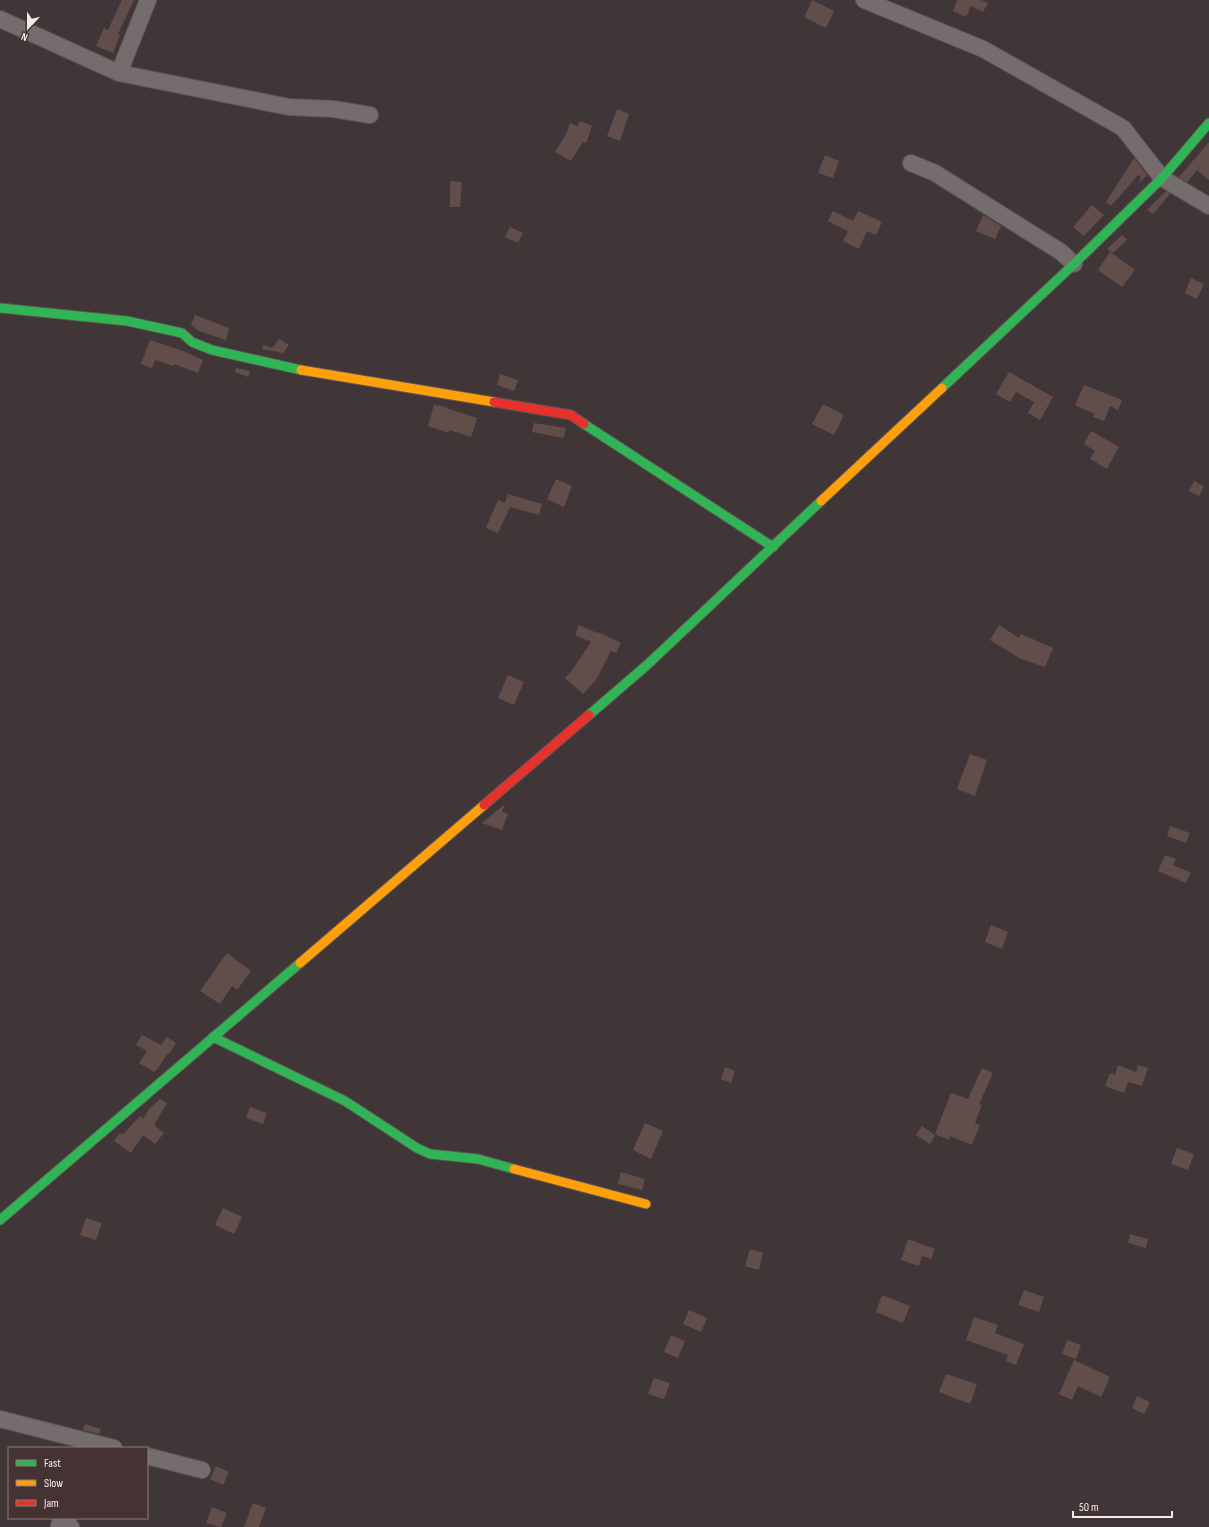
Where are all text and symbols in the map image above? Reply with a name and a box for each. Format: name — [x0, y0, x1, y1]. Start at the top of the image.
north arrow — [8, 8, 48, 48]
text: N — [19, 30, 30, 44]
legend — [8, 1447, 148, 1519]
text: Fast — [44, 1456, 61, 1471]
text: Slow — [44, 1476, 63, 1491]
scale bar — [1073, 1493, 1172, 1519]
text: Jam — [43, 1496, 59, 1511]
text: 50 m — [1079, 1500, 1099, 1515]

